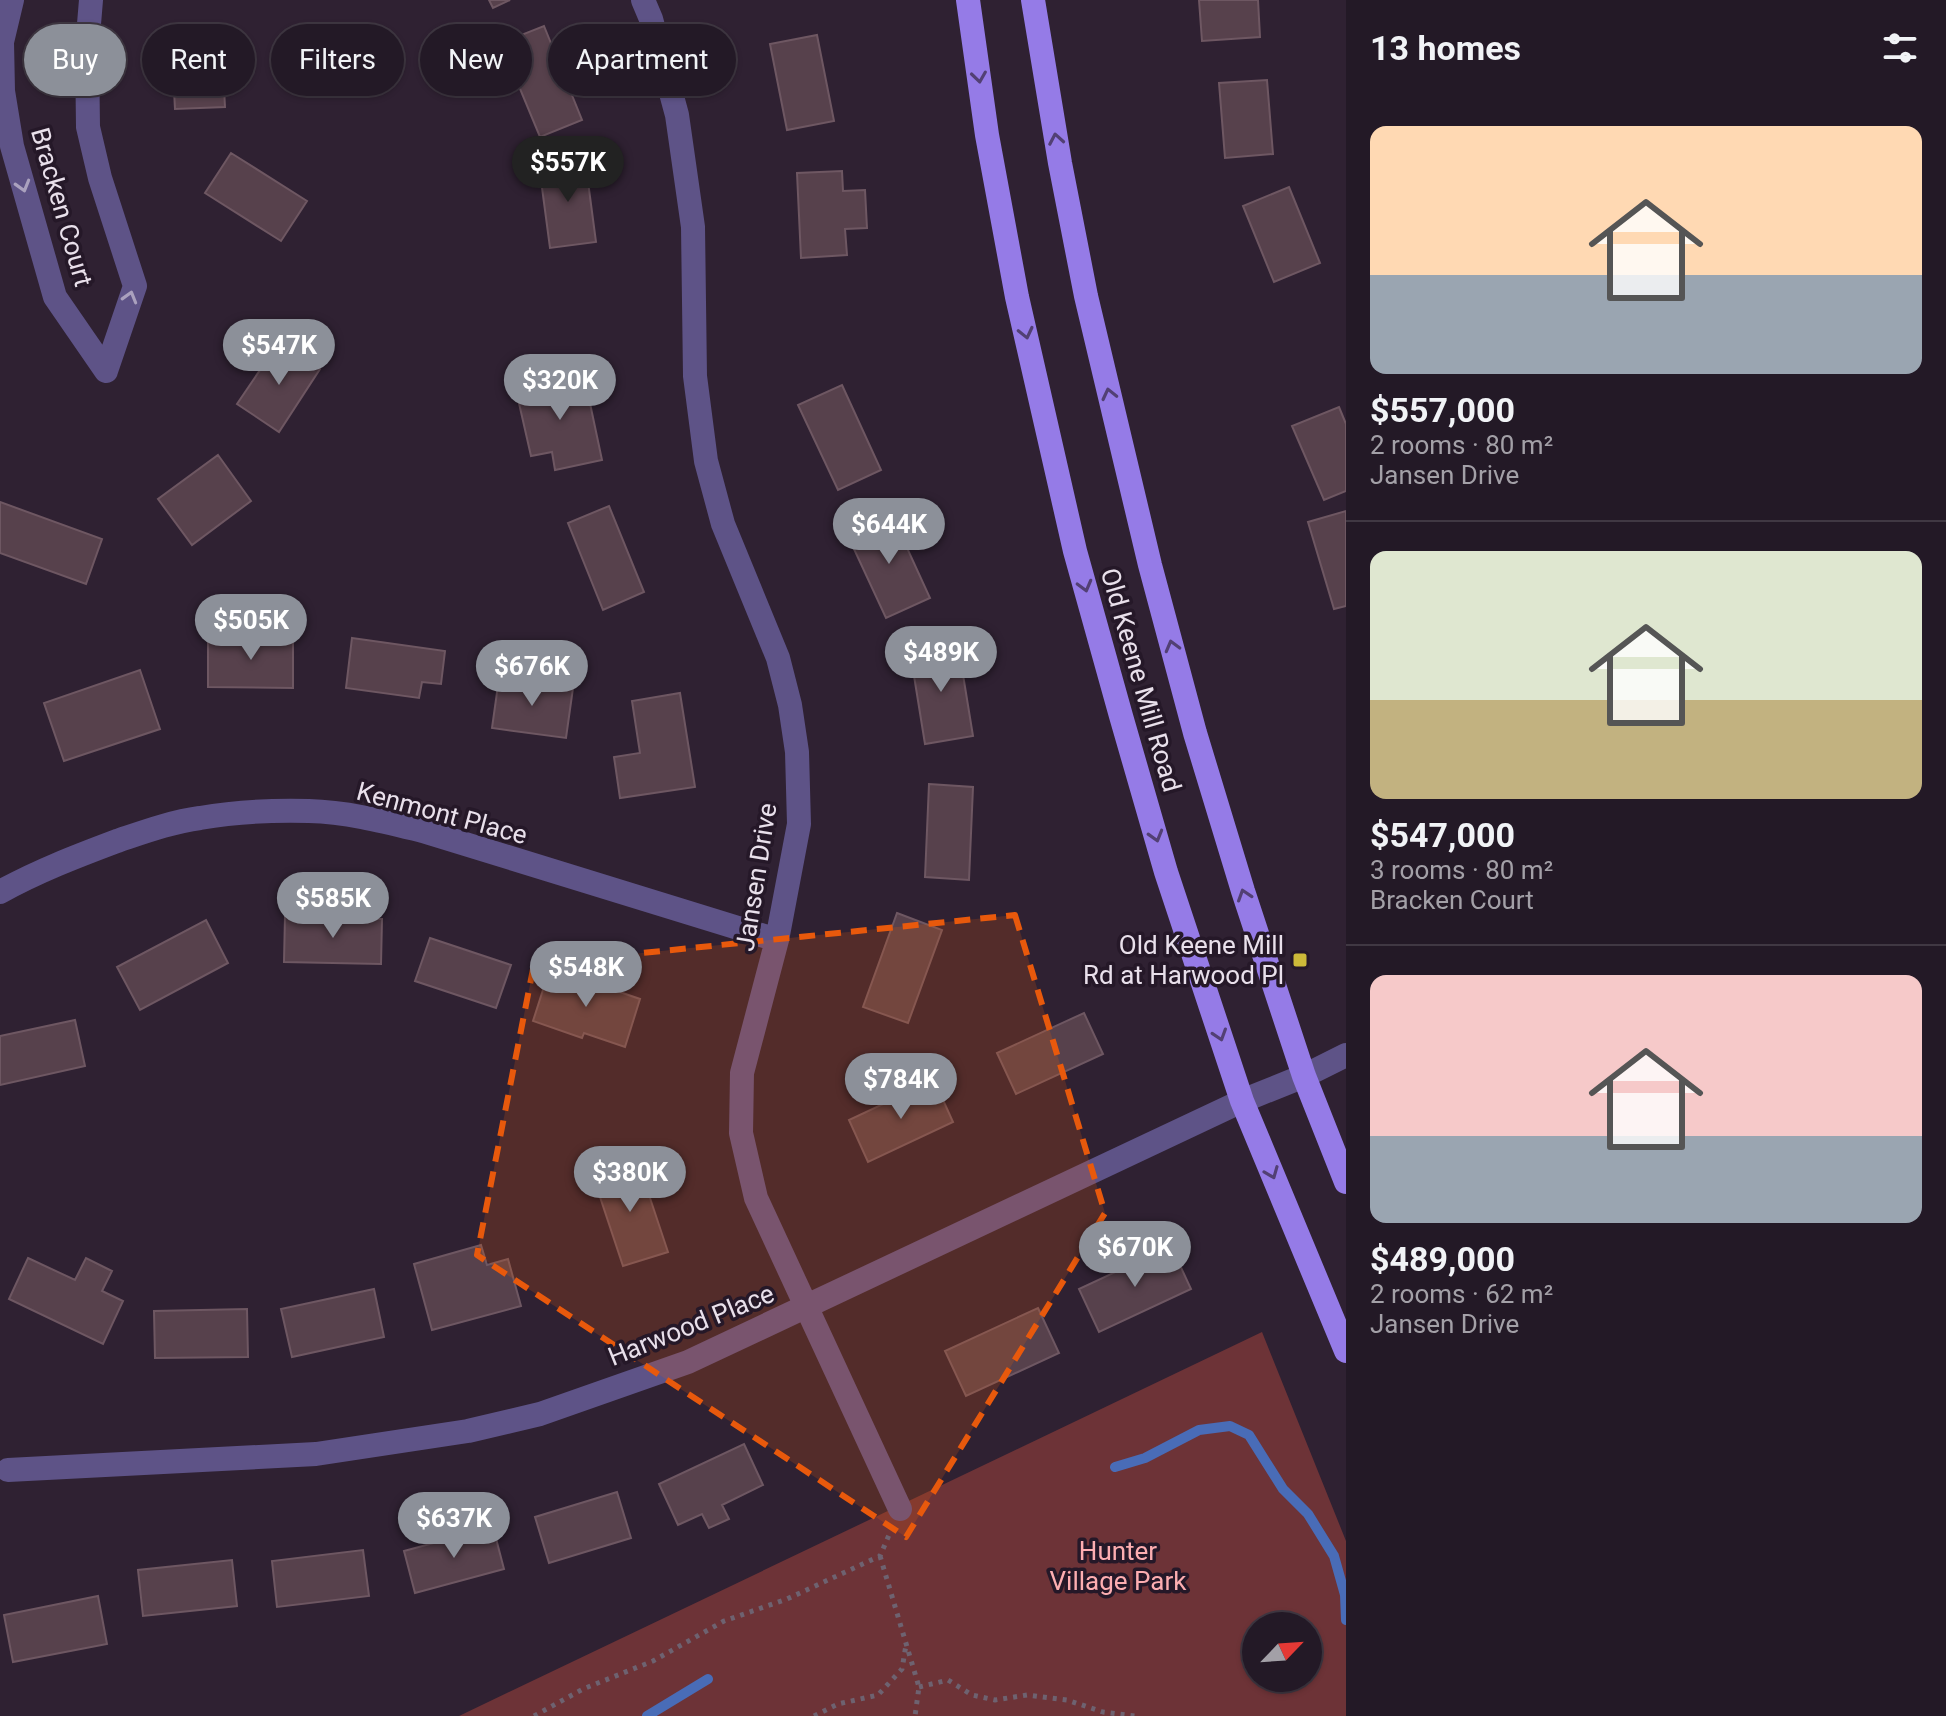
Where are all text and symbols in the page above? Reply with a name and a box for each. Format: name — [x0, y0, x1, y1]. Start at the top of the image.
chip: Buy — [24, 24, 126, 96]
chip: Rent — [142, 24, 255, 96]
chip: Filters — [271, 24, 404, 96]
chip: New — [420, 24, 532, 96]
chip: Apartment — [548, 24, 736, 96]
icon: filters — [1878, 26, 1922, 70]
text: 13 homes — [1370, 28, 1521, 68]
one-way arrow — [970, 70, 987, 84]
street label: Bracken Court — [25, 124, 99, 290]
one-way arrow — [1049, 132, 1066, 146]
pin: $557K — [512, 136, 624, 204]
text: $557K — [530, 147, 606, 177]
icon: home — [1574, 178, 1718, 322]
one-way arrow — [14, 179, 31, 193]
one-way arrow — [121, 291, 137, 305]
pin: $547K — [223, 319, 335, 387]
one-way arrow — [1017, 326, 1034, 339]
text: $547K — [241, 330, 317, 360]
pin: $320K — [504, 354, 616, 422]
text: $320K — [522, 365, 598, 395]
one-way arrow — [1101, 387, 1118, 401]
text: $557,000 — [1370, 390, 1515, 430]
text: 2 rooms · 80 m² — [1370, 430, 1553, 460]
text: Jansen Drive — [1370, 460, 1519, 490]
pin: $644K — [833, 498, 945, 566]
text: $644K — [851, 509, 927, 539]
street label: Old Keene Mill Road — [1095, 565, 1187, 795]
one-way arrow — [1076, 578, 1092, 592]
pin: $505K — [195, 594, 307, 662]
icon: home — [1574, 603, 1718, 747]
text: $505K — [213, 605, 289, 635]
pin: $489K — [885, 626, 997, 694]
text: $489K — [903, 637, 979, 667]
one-way arrow — [1164, 639, 1181, 653]
pin: $676K — [476, 640, 588, 708]
text: $676K — [494, 651, 570, 681]
street label: Kenmont Place — [353, 776, 531, 850]
street label: Jansen Drive — [730, 801, 782, 953]
text: $547,000 — [1370, 815, 1515, 855]
one-way arrow — [1147, 829, 1163, 843]
text: 3 rooms · 80 m² — [1370, 855, 1553, 885]
pin: $585K — [277, 872, 389, 940]
text: $585K — [295, 883, 371, 913]
text: Bracken Court — [1370, 885, 1534, 915]
one-way arrow — [1238, 889, 1254, 903]
place label: Old Keene Mill Rd at Harwood Pl — [1083, 930, 1284, 990]
pin: $548K — [530, 941, 642, 1009]
marker: Old Keene Mill Rd at Harwood Pl — [1291, 951, 1309, 969]
text: $548K — [548, 952, 624, 982]
one-way arrow — [1211, 1027, 1227, 1041]
icon: home — [1574, 1027, 1718, 1171]
pin: $784K — [845, 1053, 957, 1121]
text: $784K — [863, 1064, 939, 1094]
pin: $380K — [574, 1146, 686, 1214]
text: $380K — [592, 1157, 668, 1187]
one-way arrow — [1262, 1165, 1279, 1179]
pin: $670K — [1079, 1221, 1191, 1289]
text: $670K — [1097, 1232, 1173, 1262]
text: $489,000 — [1370, 1239, 1515, 1279]
street label: Harwood Place — [604, 1278, 778, 1372]
text: 2 rooms · 62 m² — [1370, 1279, 1553, 1309]
text: Jansen Drive — [1370, 1309, 1519, 1339]
pin: $637K — [398, 1492, 510, 1560]
text: $637K — [416, 1503, 492, 1533]
park label: Hunter Village Park — [1050, 1536, 1187, 1596]
north arrow — [1242, 1612, 1322, 1692]
map controls — [1242, 1612, 1322, 1692]

